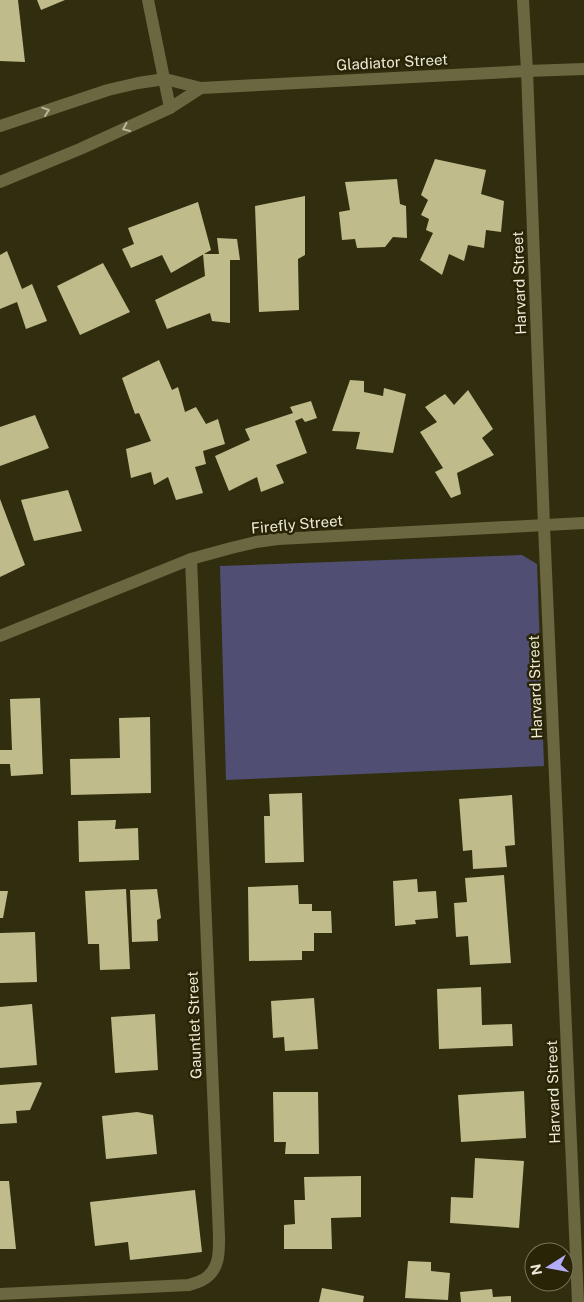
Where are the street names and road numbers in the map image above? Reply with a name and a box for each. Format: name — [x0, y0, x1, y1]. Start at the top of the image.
street label: Gladiator Street — [336, 51, 448, 73]
street label: Harvard Street — [509, 231, 529, 335]
street label: Firefly Street — [250, 511, 344, 536]
street label: Harvard Street — [525, 635, 545, 739]
street label: Gauntlet Street — [184, 971, 204, 1079]
street label: Harvard Street — [543, 1040, 563, 1144]

